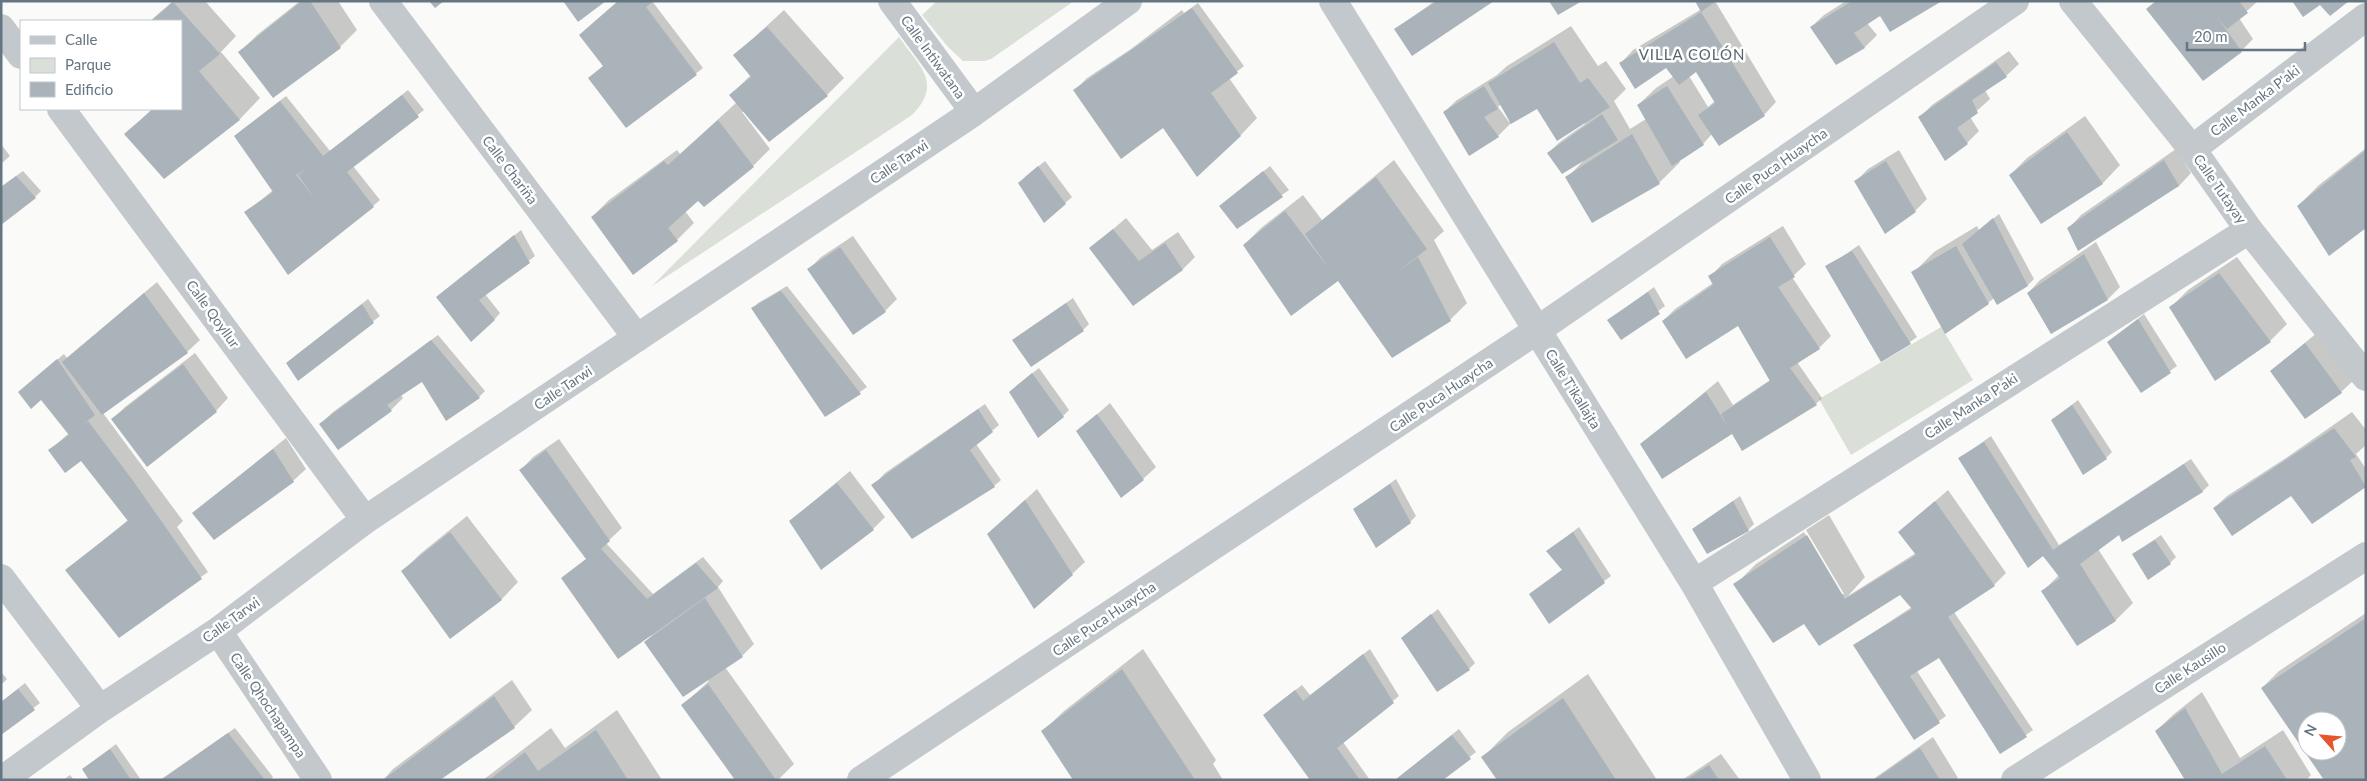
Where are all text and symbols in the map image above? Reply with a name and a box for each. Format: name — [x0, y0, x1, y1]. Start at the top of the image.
street label: Calle Intiwatana — [898, 12, 969, 102]
legend — [20, 20, 182, 110]
scale bar — [2187, 20, 2304, 52]
text: 20 m — [2194, 27, 2228, 45]
text: Calle — [65, 30, 98, 48]
district label: VILLA COLÓN — [1639, 45, 1745, 63]
text: Parque — [65, 55, 111, 73]
street label: Calle Manka P'aki — [2207, 61, 2303, 140]
text: Edificio — [65, 80, 113, 98]
street label: Calle Puca Huaycha — [1721, 124, 1830, 207]
street label: Calle Chariña — [479, 132, 542, 207]
street label: Calle Tarwi — [866, 136, 931, 187]
street label: Calle Tutayay — [2190, 151, 2251, 227]
street label: Calle Qoyllur — [183, 277, 244, 351]
street label: Calle T'ikallajta — [1542, 346, 1605, 432]
street label: Calle Puca Huaycha — [1386, 354, 1496, 435]
street label: Calle Tarwi — [530, 362, 595, 413]
street label: Calle Manka P'aki — [1921, 369, 2020, 442]
street label: Calle Puca Huaycha — [1049, 578, 1159, 659]
street label: Calle Tarwi — [199, 593, 263, 646]
street label: Calle Kausillo — [2151, 638, 2229, 697]
street label: Calle Qhochapampa — [227, 649, 310, 761]
north arrow — [2297, 711, 2347, 761]
text: N — [2300, 721, 2320, 739]

